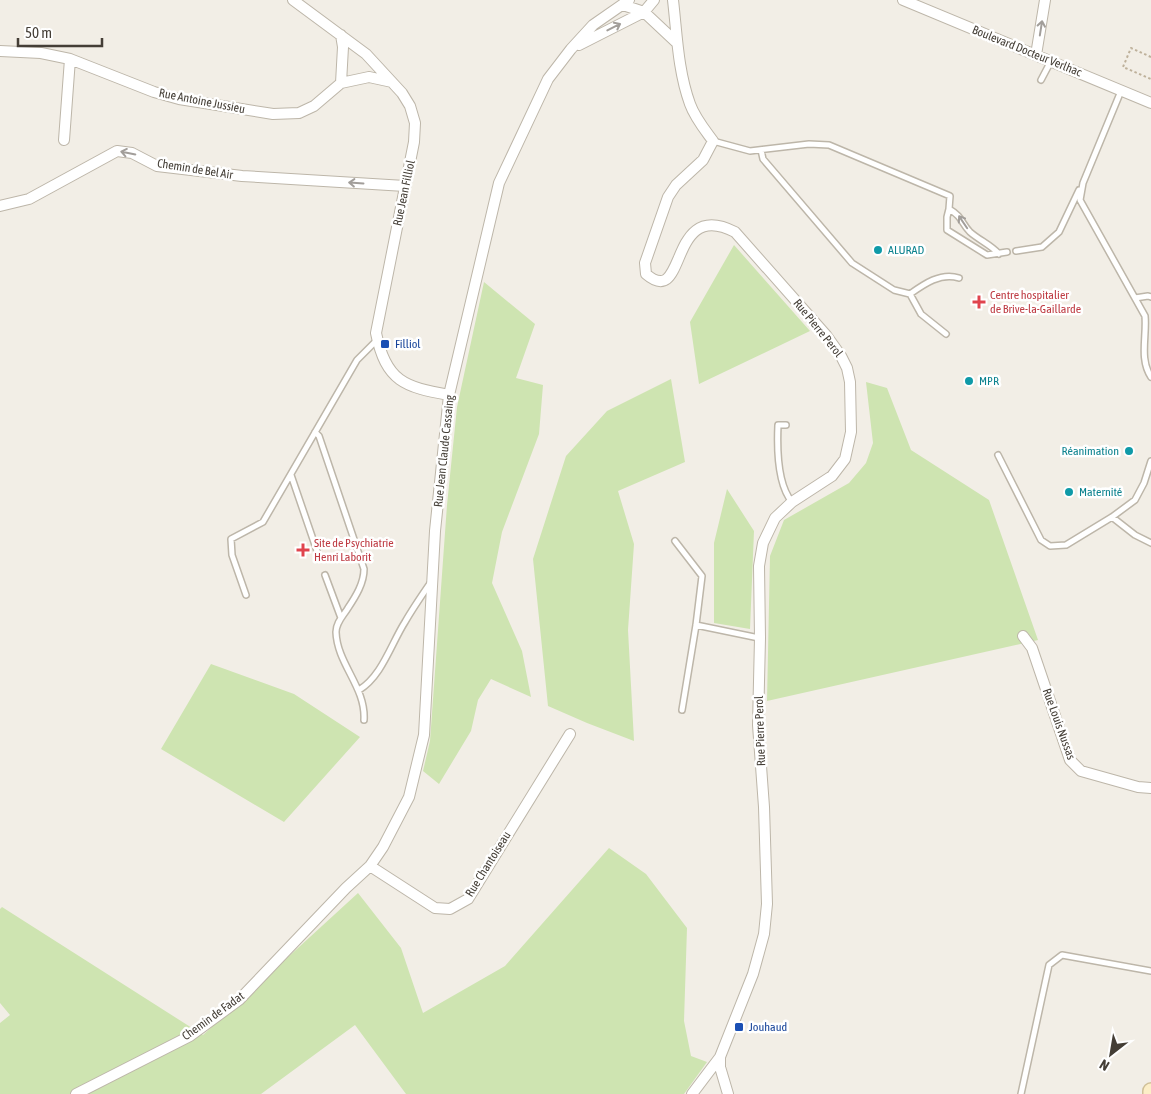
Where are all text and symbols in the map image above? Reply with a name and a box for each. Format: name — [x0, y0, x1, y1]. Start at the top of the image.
scale bar — [18, 15, 101, 47]
one-way arrow — [1036, 20, 1046, 36]
one-way arrow — [606, 22, 621, 31]
street label: Boulevard Docteur Verlhac — [970, 23, 1084, 80]
text: 50 m — [25, 24, 52, 41]
street label: Rue Antoine Jussieu — [158, 86, 246, 116]
one-way arrow — [120, 148, 136, 158]
street label: Chemin de Bel Air — [156, 156, 234, 182]
street label: Rue Jean Filliol — [390, 158, 418, 227]
one-way arrow — [349, 179, 365, 188]
one-way arrow — [958, 215, 968, 229]
place label: ALURAD — [888, 243, 924, 257]
marker: ALURAD — [872, 244, 884, 256]
place label: Centre hospitalier de Brive-la-Gaillarde — [990, 288, 1081, 316]
marker: Centre hospitalier de Brive-la-Gaillarde — [972, 295, 986, 309]
street label: Rue Pierre Perol — [790, 296, 846, 360]
place label: Filliol — [395, 337, 421, 351]
marker: Filliol — [379, 338, 391, 350]
place label: MPR — [979, 374, 999, 388]
marker: MPR — [963, 375, 975, 387]
street label: Rue Jean Claude Cassaing — [431, 393, 457, 508]
place label: Réanimation — [1061, 444, 1119, 458]
marker: Réanimation — [1123, 445, 1135, 457]
place label: Maternité — [1079, 485, 1122, 499]
marker: Maternité — [1063, 486, 1075, 498]
place label: Site de Psychiatrie Henri Laborit — [314, 536, 394, 564]
marker: Site de Psychiatrie Henri Laborit — [296, 543, 310, 557]
street label: Rue Louis Nussas — [1040, 686, 1078, 762]
street label: Rue Pierre Perol — [752, 695, 768, 766]
street label: Rue Chantoiseau — [462, 829, 514, 899]
street label: Chemin de Fadat — [179, 989, 247, 1043]
place label: Jouhaud — [749, 1020, 787, 1034]
marker: Jouhaud — [733, 1021, 745, 1033]
north arrow — [1086, 1029, 1136, 1079]
text: N — [1097, 1056, 1112, 1074]

